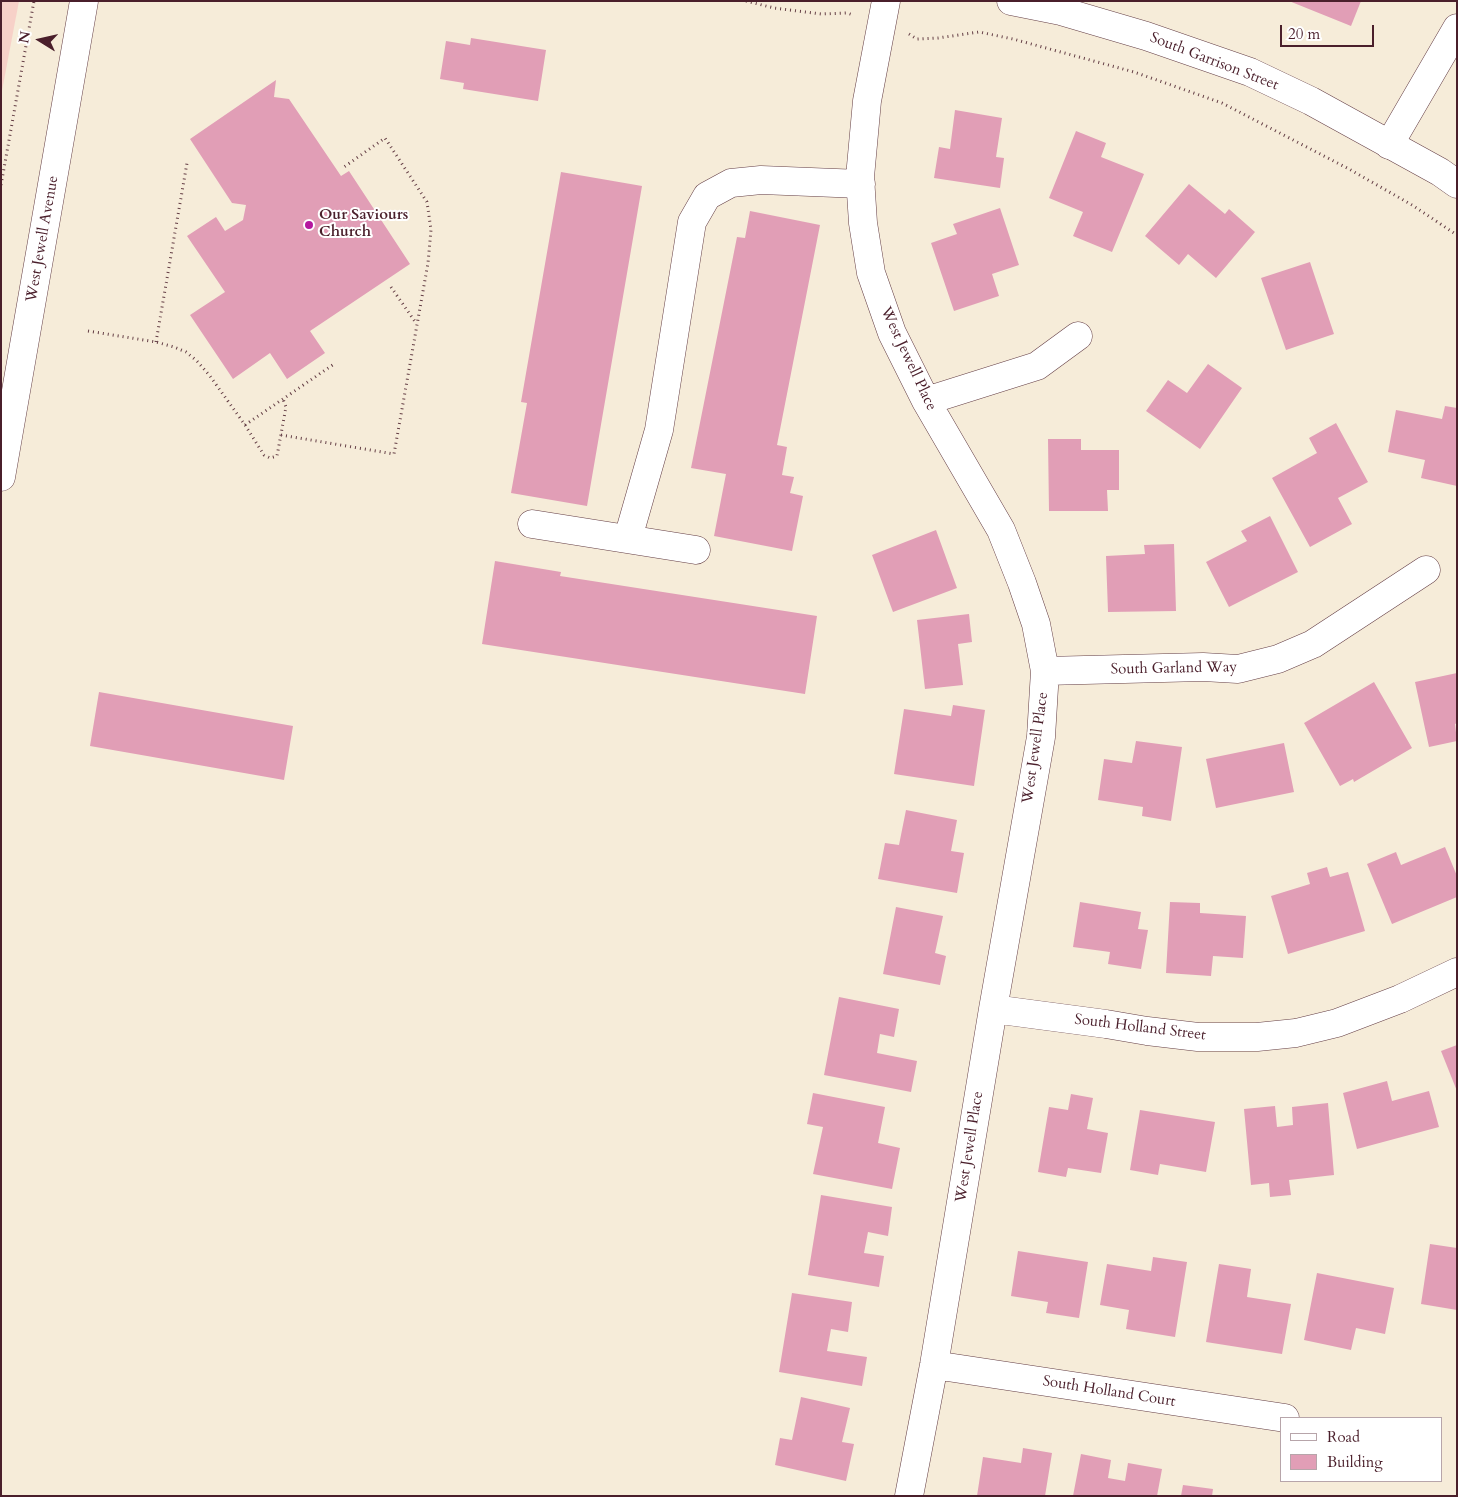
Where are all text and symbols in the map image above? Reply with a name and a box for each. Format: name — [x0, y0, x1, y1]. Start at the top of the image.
north arrow — [15, 15, 65, 65]
scale bar — [1283, 15, 1377, 47]
text: 20 m — [1288, 24, 1320, 44]
street label: South Garrison Street — [1147, 29, 1281, 95]
text: N — [14, 30, 35, 45]
street label: West Jewell Avenue — [23, 174, 63, 304]
place label: Our Saviours Church — [319, 207, 408, 242]
marker: Our Saviours Church — [303, 219, 315, 231]
street label: West Jewell Place — [876, 304, 940, 414]
street label: South Garland Way — [1111, 659, 1237, 679]
street label: West Jewell Place — [1019, 691, 1053, 805]
street label: South Holland Street — [1073, 1011, 1207, 1045]
street label: West Jewell Place — [952, 1090, 988, 1204]
street label: South Holland Court — [1041, 1373, 1177, 1411]
legend — [1280, 1417, 1443, 1482]
text: Road — [1327, 1427, 1360, 1447]
text: Building — [1327, 1452, 1383, 1472]

